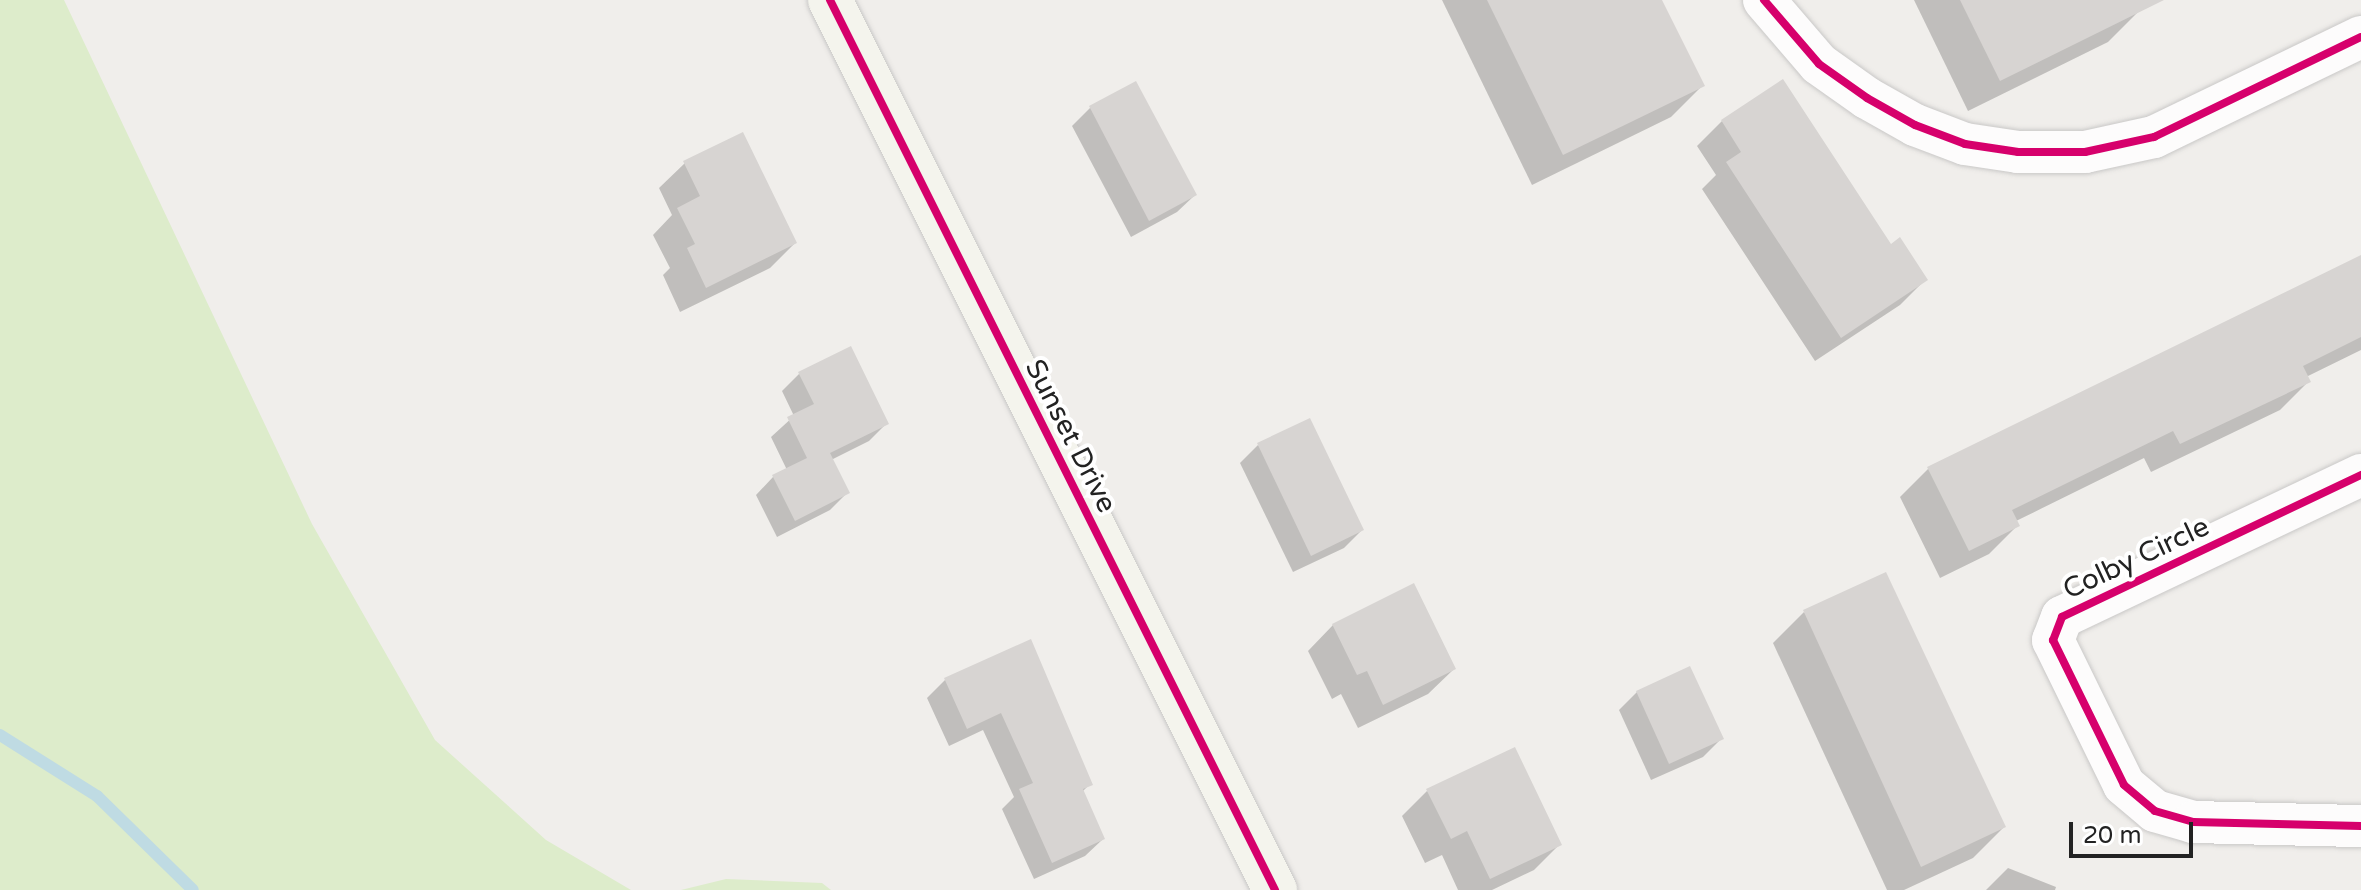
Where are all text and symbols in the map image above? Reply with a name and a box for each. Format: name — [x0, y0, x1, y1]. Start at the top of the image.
street label: Sunset Drive — [1018, 354, 1124, 518]
street label: Colby Circle — [2058, 510, 2214, 606]
scale bar — [2073, 806, 2197, 856]
text: 20 m — [2083, 821, 2141, 850]

